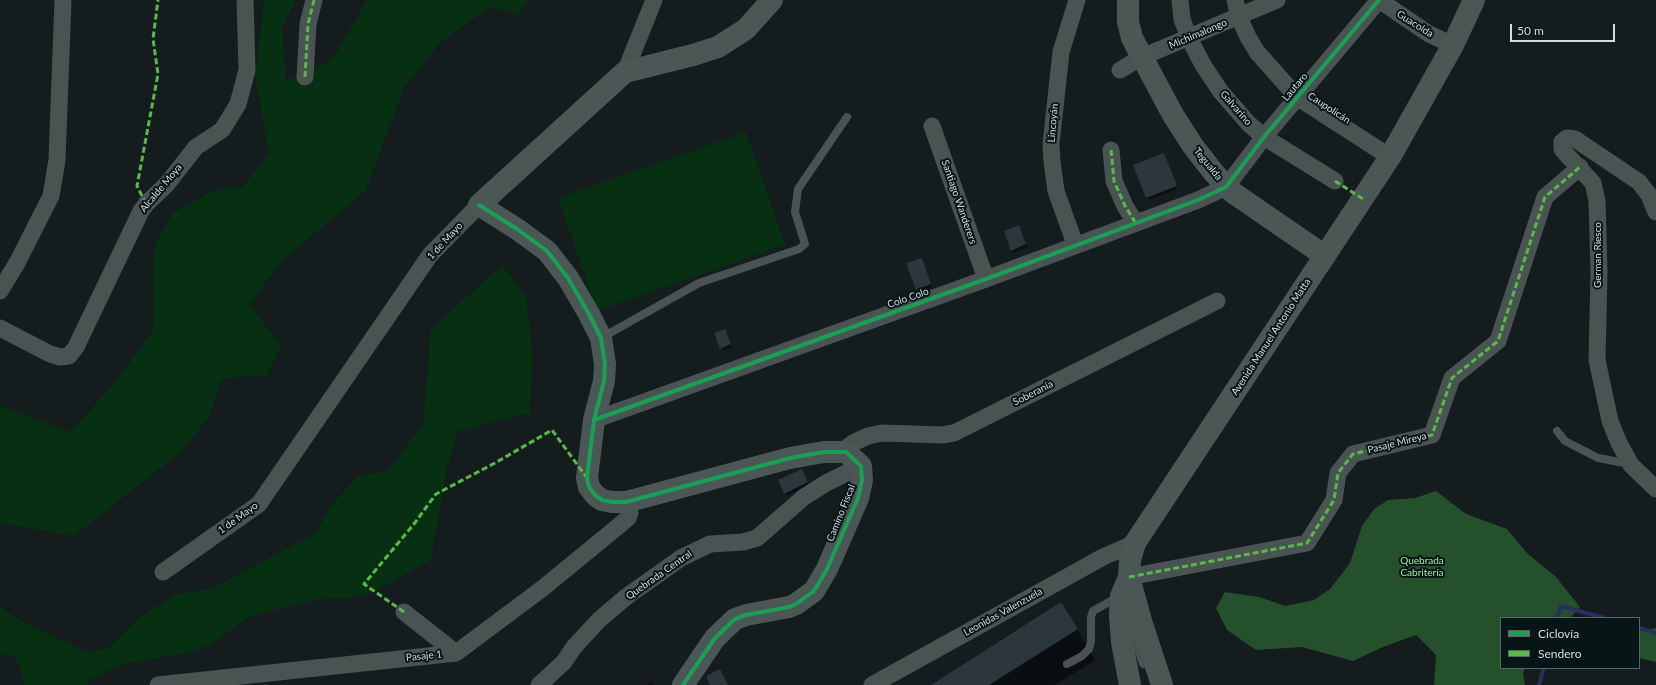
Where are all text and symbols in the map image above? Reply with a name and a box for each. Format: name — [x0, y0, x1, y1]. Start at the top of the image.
street label: Guacolda — [1394, 8, 1436, 40]
street label: Michimalongo — [1167, 16, 1229, 52]
scale bar — [1512, 16, 1617, 42]
text: 50 m — [1517, 23, 1544, 38]
street label: Lautaro — [1280, 70, 1310, 104]
street label: Galvarino — [1218, 88, 1254, 128]
street label: Caupolicán — [1305, 90, 1353, 126]
street label: Lincoyán — [1045, 103, 1061, 143]
street label: Tegualda — [1191, 145, 1225, 183]
street label: Santiago Wanderers — [939, 158, 979, 246]
street label: Alcalde Moya — [137, 161, 185, 215]
street label: 1 de Mayo — [425, 220, 465, 262]
street label: German Riesco — [1592, 222, 1604, 288]
street label: Avenida Manuel Antonio Matta — [1229, 276, 1313, 398]
street label: Colo Colo — [886, 285, 930, 311]
street label: Soberanía — [1011, 378, 1055, 408]
street label: Pasaje Mireya — [1366, 430, 1428, 456]
street label: Camino Fiscal — [824, 483, 858, 543]
street label: 1 de Mayo — [216, 499, 260, 537]
street label: Quebrada Central — [624, 548, 694, 602]
park label: Quebrada Cabritería — [1400, 555, 1444, 578]
street label: Leonidas Valenzuela — [962, 585, 1044, 639]
legend — [1500, 617, 1640, 669]
text: Ciclovía — [1538, 626, 1579, 641]
text: Sendero — [1538, 646, 1582, 661]
street label: Pasaje 1 — [405, 648, 443, 664]

